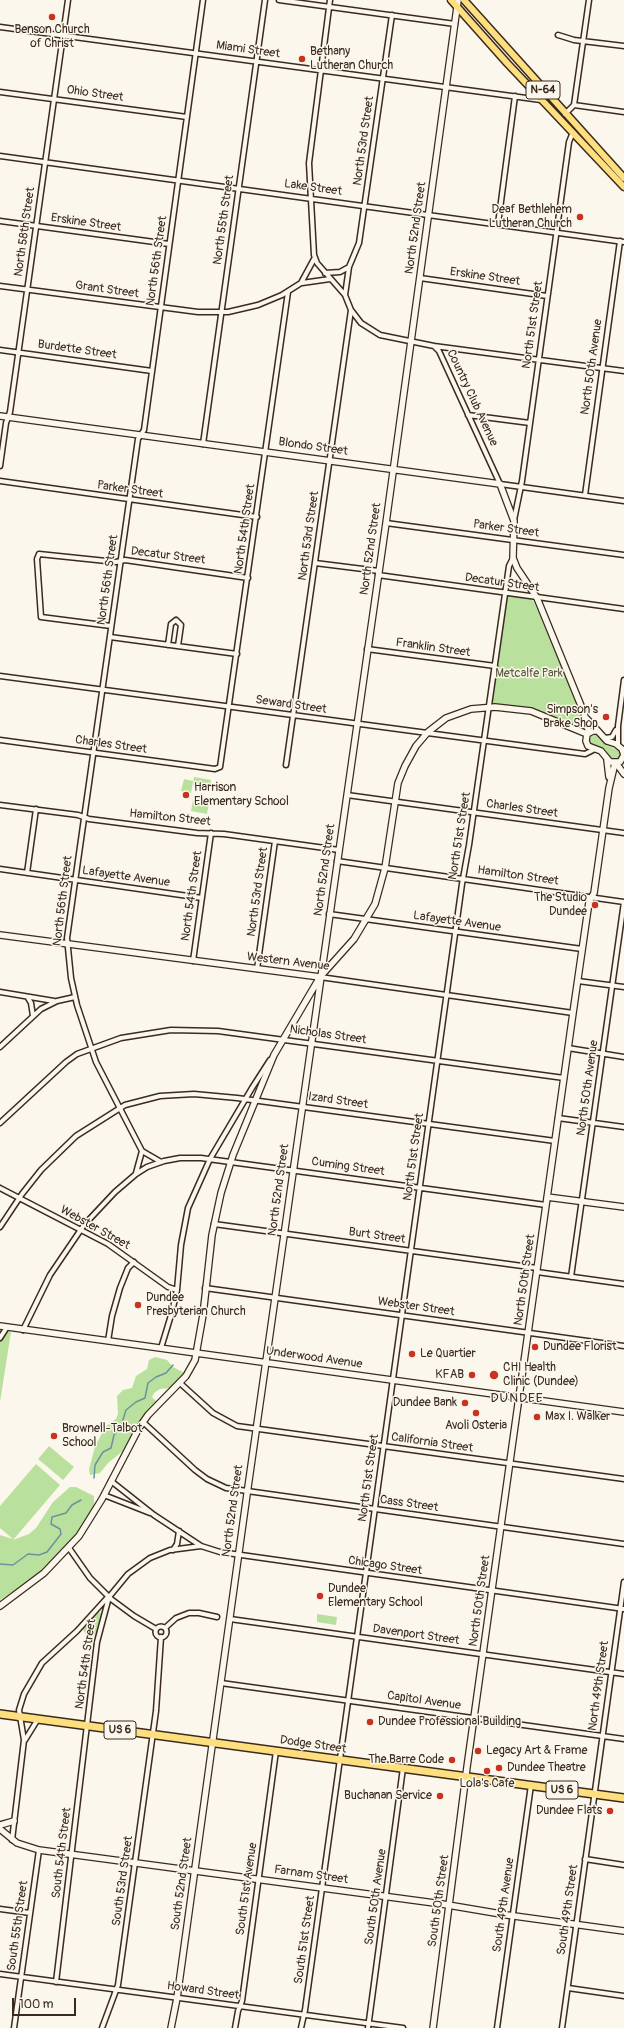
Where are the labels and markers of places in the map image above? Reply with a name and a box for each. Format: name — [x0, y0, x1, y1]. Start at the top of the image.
marker: Benson Church of Christ — [47, 12, 57, 22]
place label: Benson Church of Christ — [14, 23, 90, 51]
place label: Bethany Lutheran Church — [310, 45, 393, 73]
marker: Bethany Lutheran Church — [297, 54, 307, 64]
place label: Deaf Bethlehem Lutheran Church — [489, 203, 572, 231]
marker: Deaf Bethlehem Lutheran Church — [575, 212, 585, 222]
place label: Simpson's Brake Shop — [543, 703, 598, 731]
marker: Simpson's Brake Shop — [601, 712, 611, 722]
place label: Harrison Elementary School — [194, 781, 289, 809]
marker: Harrison Elementary School — [181, 790, 191, 800]
place label: The Studio Dundee — [534, 891, 587, 919]
marker: The Studio Dundee — [590, 900, 600, 910]
place label: Dundee Presbyterian Church — [146, 1291, 246, 1319]
marker: Dundee Presbyterian Church — [133, 1300, 143, 1310]
place label: Dundee Florist — [543, 1340, 617, 1354]
marker: Dundee Florist — [530, 1342, 540, 1352]
place label: Le Quartier — [420, 1347, 476, 1361]
marker: Le Quartier — [407, 1349, 417, 1359]
place label: CHI Health Clinic (Dundee) — [503, 1361, 579, 1389]
place label: KFAB — [435, 1368, 464, 1382]
marker: CHI Health Clinic (Dundee) — [488, 1369, 500, 1381]
marker: KFAB — [467, 1370, 477, 1380]
place label: Dundee Bank — [393, 1396, 457, 1410]
marker: Dundee Bank — [460, 1398, 470, 1408]
marker: Avoli Osteria — [471, 1408, 481, 1418]
place label: Max I. Walker — [545, 1410, 610, 1424]
marker: Max I. Walker — [532, 1412, 542, 1422]
place label: Avoli Osteria — [445, 1419, 507, 1433]
place label: Brownell-Talbot School — [62, 1422, 142, 1450]
marker: Brownell-Talbot School — [49, 1431, 59, 1441]
place label: Dundee Elementary School — [328, 1582, 423, 1610]
marker: Dundee Elementary School — [315, 1591, 325, 1601]
place label: Dundee Professional Building — [378, 1715, 521, 1729]
marker: Dundee Professional Building — [365, 1717, 375, 1727]
place label: Legacy Art & Frame — [486, 1744, 587, 1758]
marker: Legacy Art & Frame — [473, 1746, 483, 1756]
place label: The Barre Code — [368, 1753, 444, 1767]
marker: The Barre Code — [447, 1755, 457, 1765]
place label: Dundee Theatre — [507, 1761, 586, 1775]
marker: Dundee Theatre — [494, 1763, 504, 1773]
marker: Lola's Cafe — [482, 1766, 492, 1776]
place label: Lola's Cafe — [459, 1777, 515, 1791]
place label: Buchanan Service — [344, 1789, 432, 1803]
marker: Buchanan Service — [435, 1791, 445, 1801]
place label: Dundee Flats — [536, 1804, 602, 1818]
marker: Dundee Flats — [605, 1806, 615, 1816]

